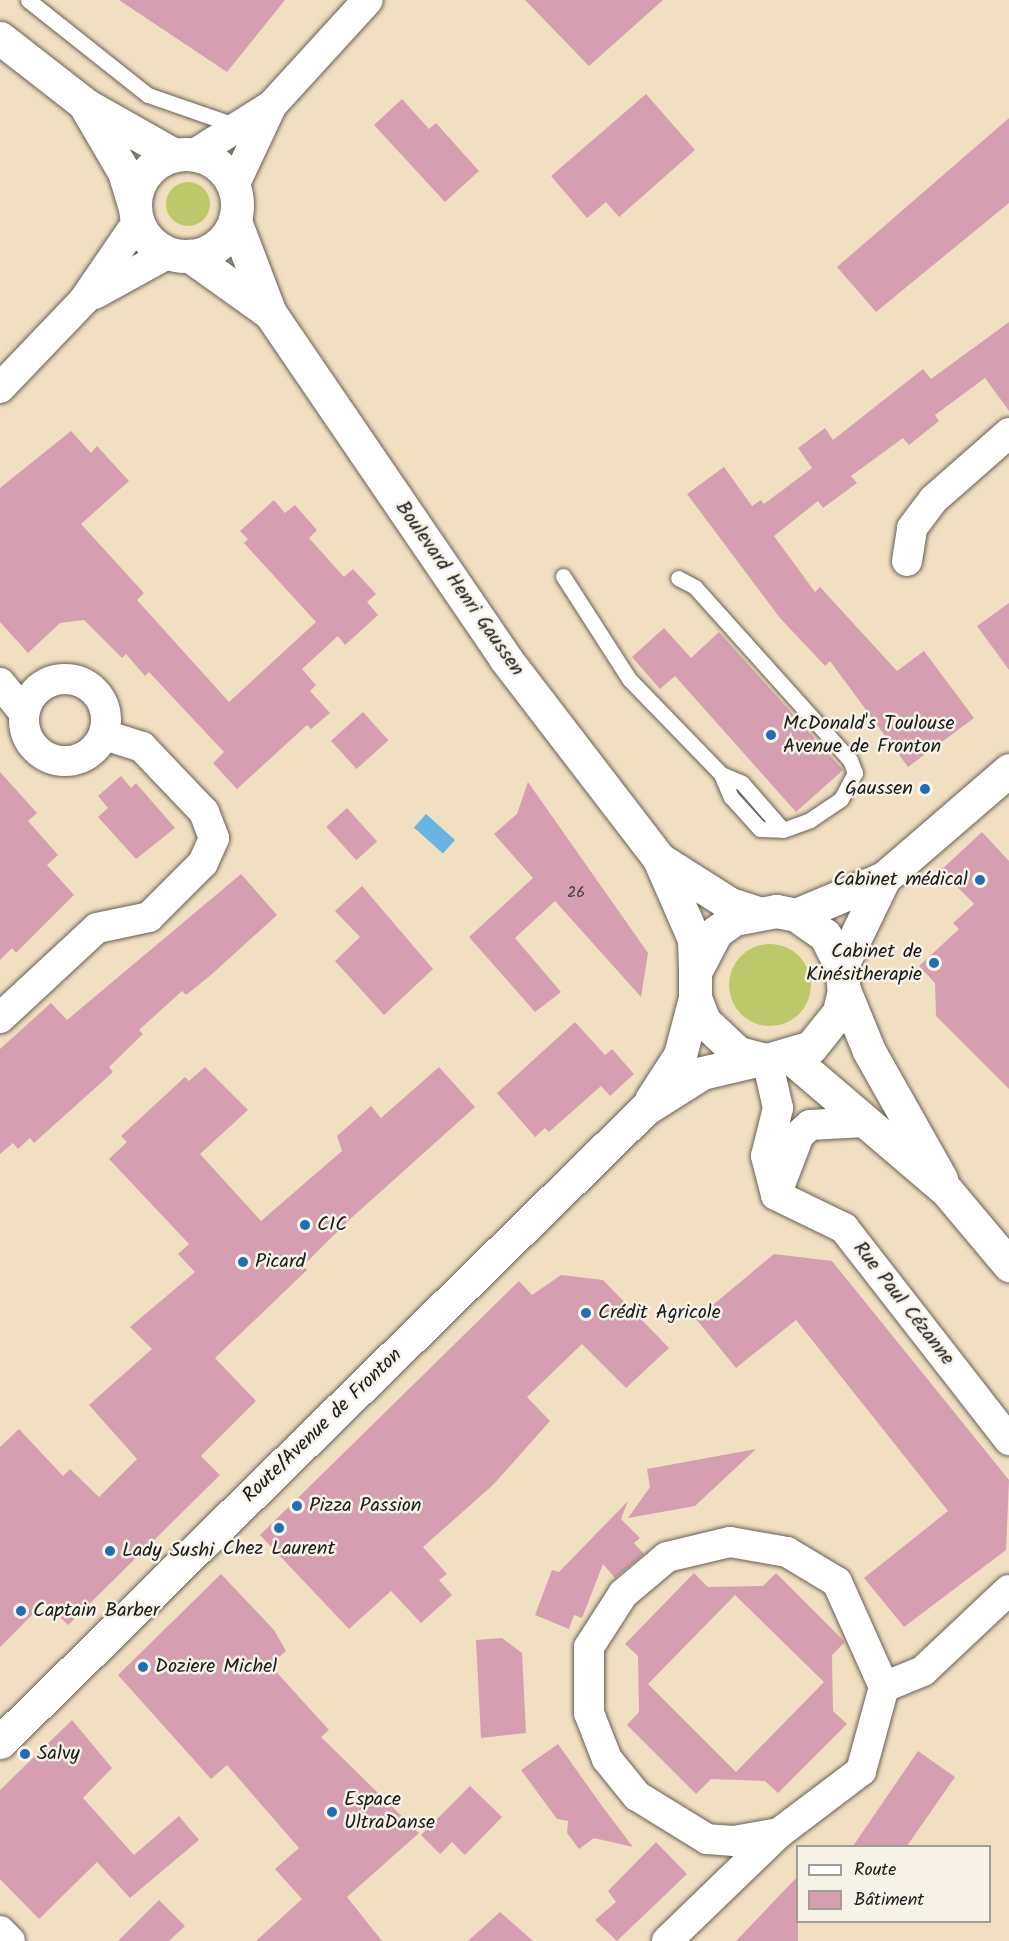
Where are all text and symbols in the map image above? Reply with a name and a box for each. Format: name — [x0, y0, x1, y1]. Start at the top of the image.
street label: Boulevard Henri Gaussen — [389, 497, 529, 681]
place label: McDonald's Toulouse Avenue de Fronton — [783, 712, 954, 759]
marker: McDonald's Toulouse Avenue de Fronton — [764, 728, 778, 742]
place label: Gaussen — [845, 777, 913, 801]
marker: Gaussen — [918, 782, 932, 796]
place label: Cabinet médical — [833, 868, 968, 892]
marker: Cabinet médical — [973, 873, 987, 887]
house number: 26 — [567, 883, 585, 903]
place label: Cabinet de Kinésitherapie — [806, 940, 922, 987]
marker: Cabinet de Kinésitherapie — [927, 956, 941, 970]
place label: CIC — [317, 1213, 347, 1237]
marker: CIC — [298, 1218, 312, 1232]
street label: Rue Paul Cézanne — [847, 1237, 959, 1371]
place label: Picard — [255, 1250, 305, 1274]
marker: Picard — [236, 1255, 250, 1269]
place label: Crédit Agricole — [598, 1301, 721, 1325]
marker: Crédit Agricole — [579, 1306, 593, 1320]
street label: Route/Avenue de Fronton — [238, 1344, 408, 1508]
place label: Pizza Passion — [309, 1494, 421, 1518]
marker: Pizza Passion — [290, 1499, 304, 1513]
marker: Chez Laurent — [272, 1521, 286, 1535]
place label: Chez Laurent — [223, 1537, 335, 1561]
place label: Lady Sushi — [122, 1539, 214, 1563]
marker: Lady Sushi — [103, 1544, 117, 1558]
place label: Captain Barber — [33, 1599, 159, 1623]
marker: Captain Barber — [14, 1604, 28, 1618]
place label: Doziere Michel — [155, 1655, 277, 1679]
marker: Doziere Michel — [136, 1660, 150, 1674]
place label: Salvy — [37, 1742, 80, 1766]
marker: Salvy — [18, 1747, 32, 1761]
place label: Espace UltraDanse — [344, 1788, 435, 1835]
marker: Espace UltraDanse — [325, 1805, 339, 1819]
legend — [796, 1845, 991, 1923]
text: Route — [854, 1856, 896, 1885]
text: Bâtiment — [854, 1886, 924, 1915]

